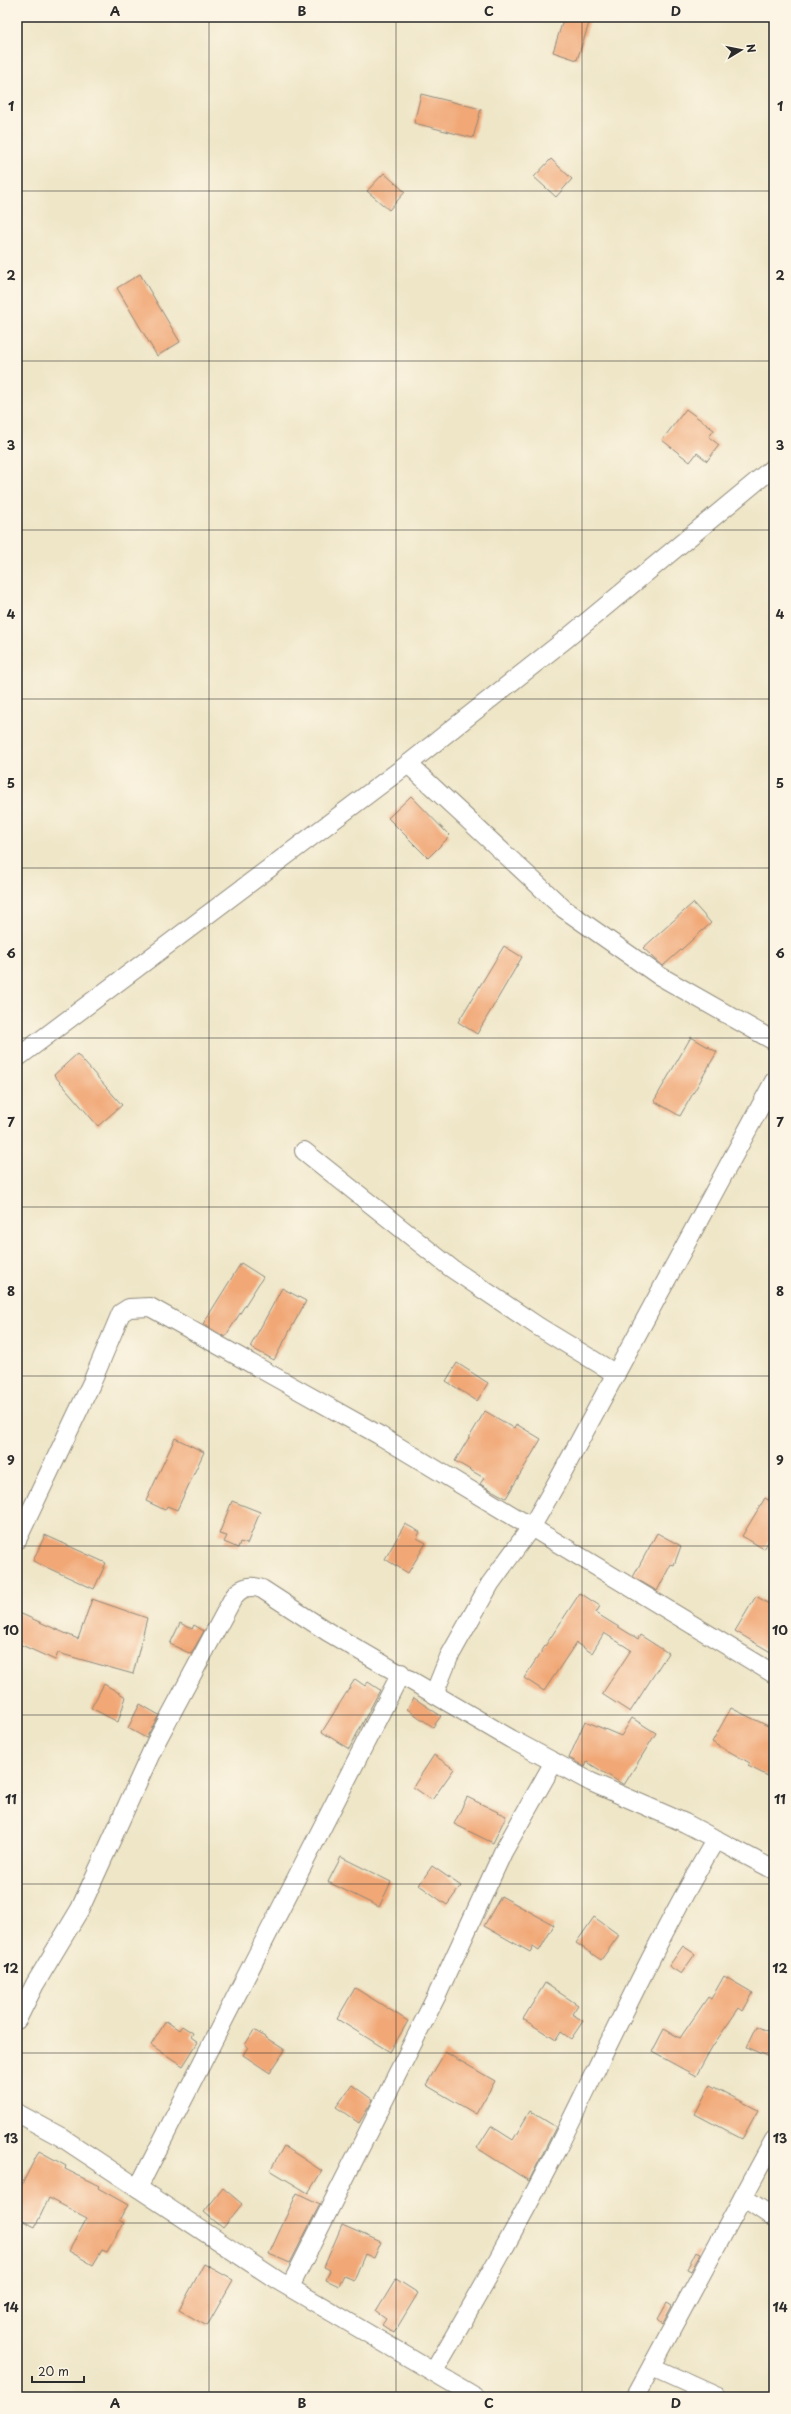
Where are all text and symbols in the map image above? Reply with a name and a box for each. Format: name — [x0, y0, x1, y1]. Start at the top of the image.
text: A — [110, 1, 120, 20]
text: B — [298, 1, 307, 20]
text: C — [484, 1, 494, 20]
text: D — [671, 1, 681, 20]
north arrow — [721, 30, 761, 70]
text: N — [742, 42, 761, 54]
text: 1 — [8, 96, 14, 115]
text: 1 — [777, 96, 783, 115]
text: 2 — [6, 265, 16, 284]
text: 2 — [775, 265, 785, 284]
text: 3 — [7, 435, 16, 454]
text: 3 — [776, 435, 785, 454]
text: 4 — [7, 604, 16, 623]
text: 4 — [776, 604, 785, 623]
text: 5 — [7, 773, 15, 792]
text: 5 — [776, 773, 784, 792]
text: 6 — [6, 943, 16, 962]
text: 6 — [775, 943, 785, 962]
text: 7 — [7, 1112, 15, 1131]
text: 7 — [776, 1112, 784, 1131]
text: 8 — [7, 1281, 15, 1300]
text: 8 — [776, 1281, 784, 1300]
text: 9 — [7, 1450, 15, 1469]
text: 9 — [776, 1450, 784, 1469]
text: 10 — [3, 1620, 19, 1639]
text: 10 — [772, 1620, 788, 1639]
text: 11 — [5, 1789, 17, 1808]
text: 11 — [774, 1789, 786, 1808]
text: 12 — [3, 1958, 19, 1977]
text: 12 — [772, 1958, 788, 1977]
text: 13 — [4, 2128, 19, 2147]
text: 13 — [773, 2128, 788, 2147]
text: 14 — [3, 2297, 19, 2316]
text: 14 — [772, 2297, 788, 2316]
scale bar — [32, 2358, 84, 2384]
text: 20 m — [38, 2362, 69, 2380]
text: A — [110, 2393, 120, 2412]
text: B — [298, 2393, 307, 2412]
text: C — [484, 2393, 494, 2412]
text: D — [671, 2393, 681, 2412]

